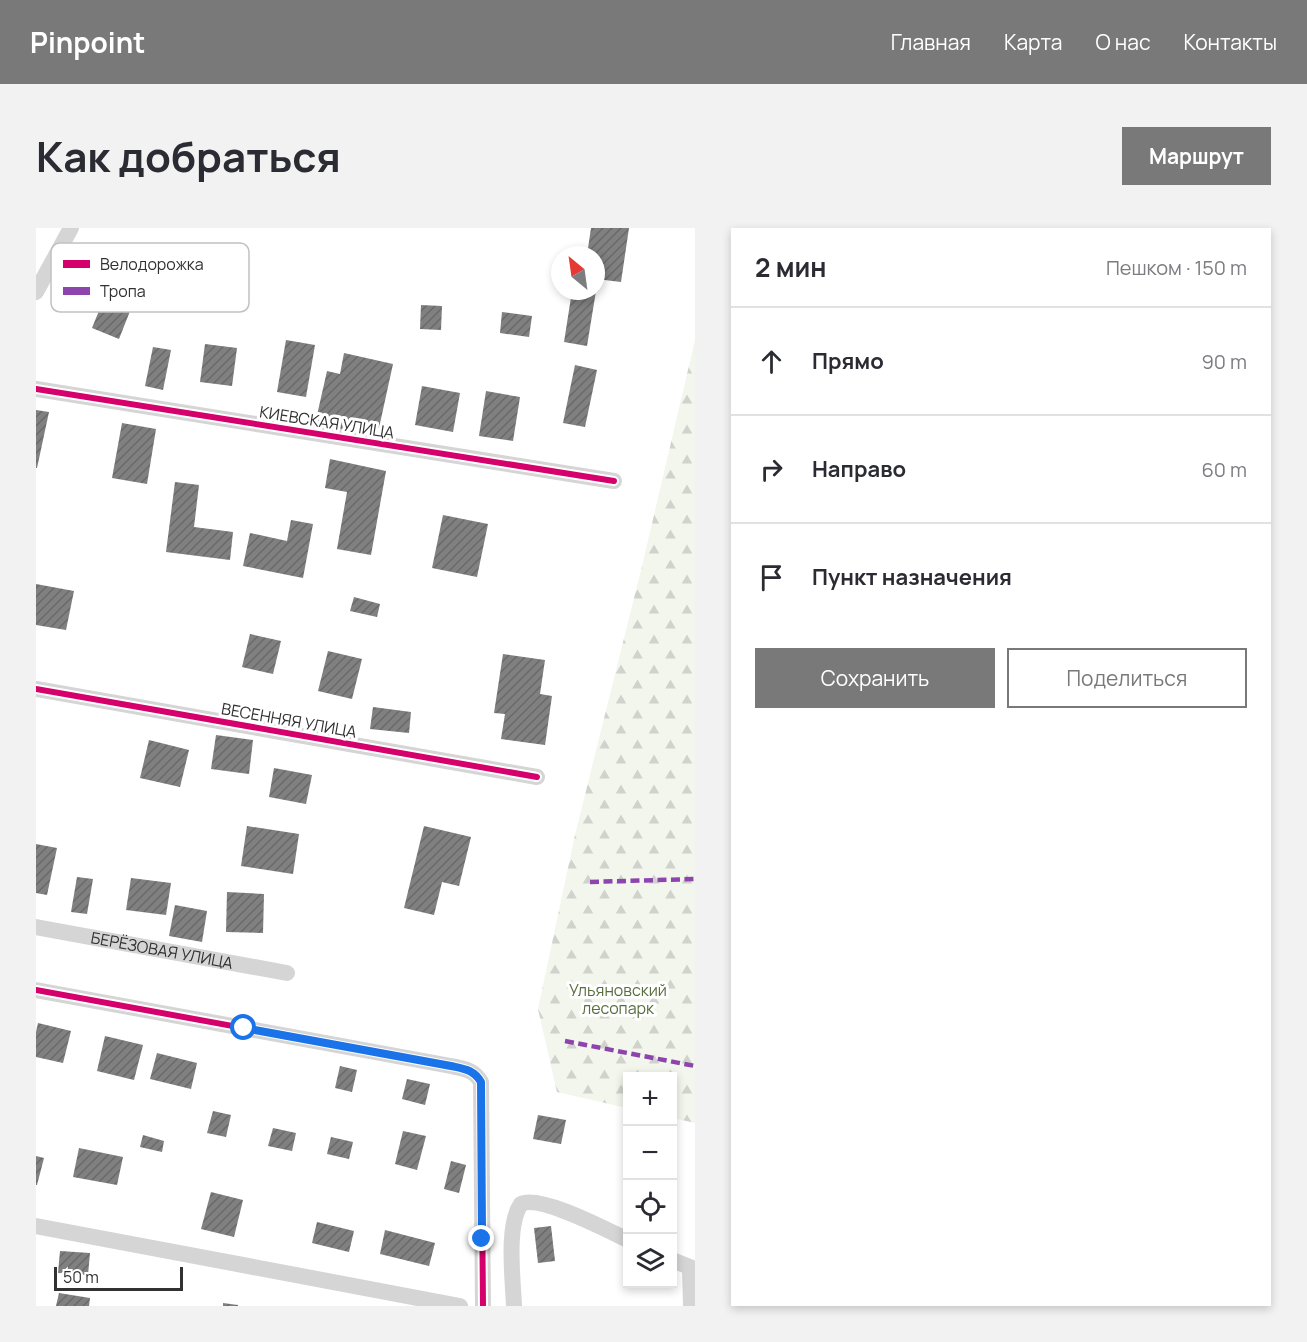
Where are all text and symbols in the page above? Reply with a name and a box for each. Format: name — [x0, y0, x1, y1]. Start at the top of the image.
text: Pinpoint — [30, 23, 145, 61]
text: Главная — [891, 28, 971, 56]
text: Карта — [1004, 28, 1062, 56]
text: О нас — [1095, 28, 1151, 56]
text: Контакты — [1184, 28, 1277, 56]
text: Как добраться — [36, 127, 341, 185]
button: Маршрут — [1122, 127, 1271, 185]
legend — [51, 243, 249, 312]
north arrow — [551, 246, 605, 300]
text: 2 мин — [755, 249, 827, 285]
text: Велодорожка — [100, 253, 204, 275]
text: Пешком · 150 m — [1106, 254, 1247, 281]
text: Тропа — [100, 280, 146, 302]
icon: ahead — [755, 345, 788, 378]
text: Прямо — [812, 346, 884, 376]
text: 90 m — [1201, 348, 1247, 375]
street label: КИЕВСКАЯ УЛИЦА — [258, 400, 396, 444]
icon: right — [755, 453, 788, 486]
text: Направо — [812, 454, 906, 484]
text: 60 m — [1201, 456, 1247, 483]
icon: arrive — [755, 561, 788, 594]
text: Пункт назначения — [812, 562, 1012, 592]
button: Сохранить — [755, 648, 995, 708]
button: Поделиться — [1007, 648, 1247, 708]
street label: ВЕСЕННЯЯ УЛИЦА — [220, 697, 358, 743]
street label: БЕРЁЗОВАЯ УЛИЦА — [89, 926, 235, 974]
park label: Ульяновский лесопарк — [569, 979, 667, 1019]
route start — [230, 1014, 256, 1040]
map controls — [623, 1072, 677, 1288]
button: + — [623, 1072, 677, 1126]
button: − — [623, 1126, 677, 1180]
button: locate — [623, 1180, 677, 1234]
route end — [468, 1225, 494, 1251]
button: layers — [623, 1234, 677, 1288]
scale bar — [54, 1264, 183, 1292]
text: 50 m — [63, 1266, 99, 1288]

